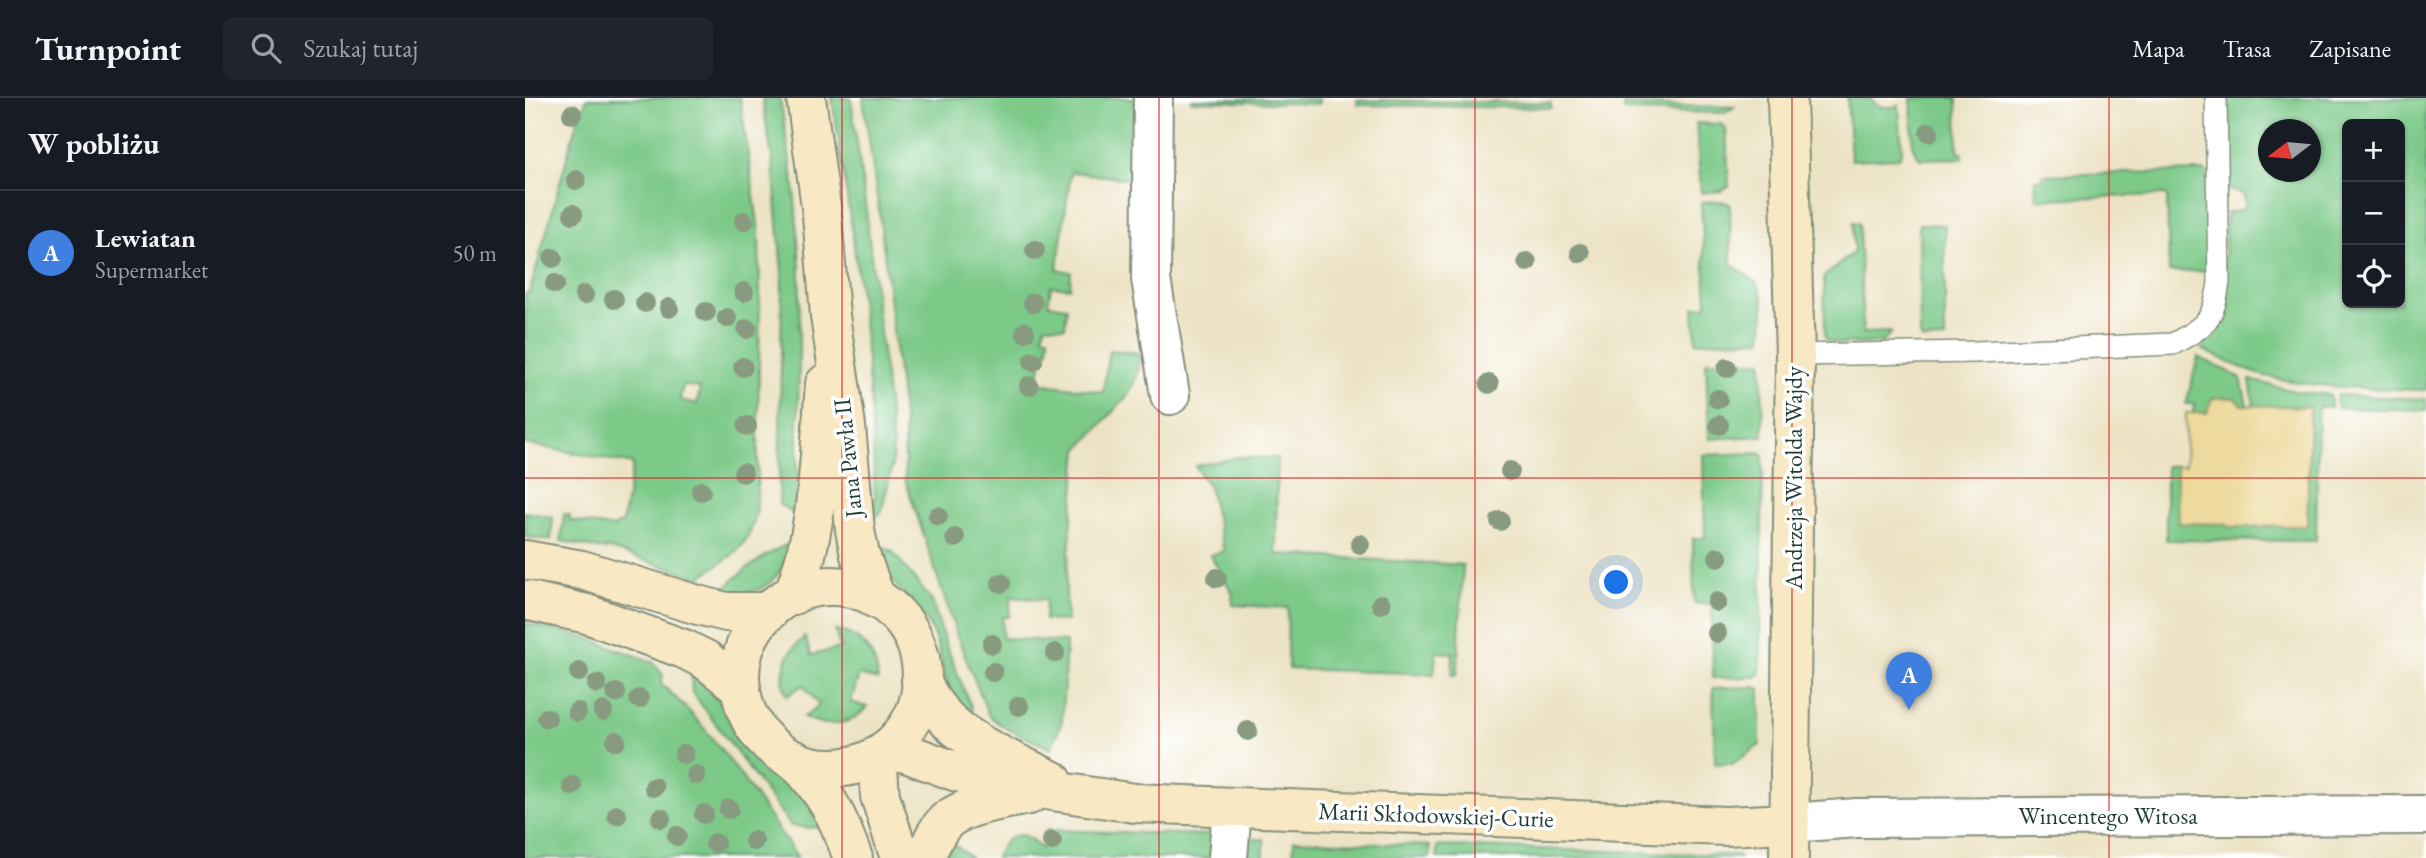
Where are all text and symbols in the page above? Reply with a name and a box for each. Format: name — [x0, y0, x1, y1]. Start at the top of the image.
search box — [223, 17, 713, 80]
text: Turnpoint — [35, 27, 181, 70]
icon: search — [247, 29, 285, 67]
text: Szukaj tutaj — [303, 31, 418, 65]
text: Mapa — [2132, 33, 2185, 64]
text: Trasa — [2223, 33, 2271, 64]
text: Zapisane — [2309, 33, 2391, 64]
north arrow — [2258, 119, 2321, 182]
map controls — [2342, 119, 2405, 308]
button: + — [2342, 119, 2405, 182]
text: W pobliżu — [28, 124, 159, 163]
button: − — [2342, 182, 2405, 245]
text: Lewiatan — [95, 221, 196, 255]
text: A — [43, 238, 59, 268]
text: 50 m — [452, 238, 497, 268]
button: locate — [2342, 245, 2405, 308]
text: Supermarket — [95, 255, 208, 285]
street label: Andrzeja Witolda Wajdy — [1778, 366, 1809, 591]
street label: Jana Pawła II — [826, 397, 869, 521]
your location — [1599, 565, 1633, 599]
pin: A — [1886, 652, 1932, 710]
street label: Marii Skłodowskiej-Curie — [1318, 795, 1554, 834]
street label: Wincentego Witosa — [2018, 800, 2198, 831]

